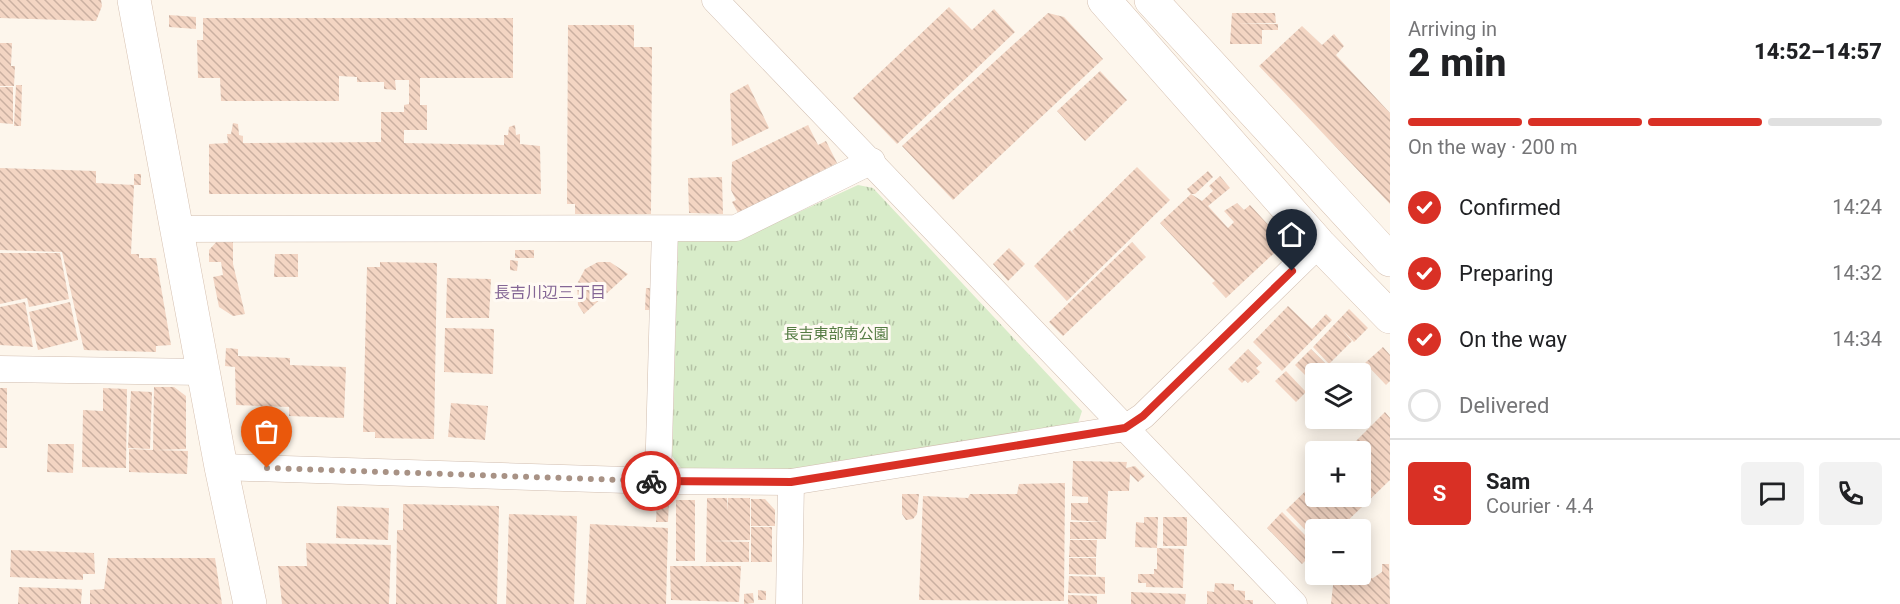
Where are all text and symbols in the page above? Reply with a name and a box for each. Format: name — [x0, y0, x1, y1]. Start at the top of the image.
text: Arriving in — [1408, 17, 1497, 41]
text: 14:52–14:57 — [1754, 39, 1882, 64]
text: 2 min — [1408, 40, 1506, 86]
text: On the way · 200 m — [1408, 135, 1577, 159]
icon: check — [1408, 191, 1441, 224]
text: Confirmed — [1459, 195, 1561, 220]
text: 14:24 — [1832, 195, 1882, 219]
pin — [1266, 209, 1317, 271]
icon: home — [1275, 218, 1308, 251]
icon: check — [1408, 257, 1441, 290]
text: Preparing — [1459, 261, 1553, 286]
text: 14:32 — [1832, 261, 1882, 285]
district label: 長吉川辺三丁目 — [494, 283, 606, 302]
icon: check — [1408, 323, 1441, 356]
park label: 長吉東部南公園 — [783, 325, 889, 343]
text: On the way — [1459, 327, 1567, 352]
text: 14:34 — [1832, 327, 1882, 351]
map controls — [1305, 363, 1371, 585]
button: layers — [1305, 363, 1371, 429]
text: Delivered — [1459, 393, 1549, 418]
pin — [241, 406, 292, 468]
icon: bag — [250, 415, 283, 448]
button: + — [1305, 441, 1371, 507]
courier — [621, 451, 681, 511]
button: chat — [1741, 462, 1804, 525]
button: phone — [1819, 462, 1882, 525]
icon: bike — [635, 465, 668, 498]
text: Sam — [1486, 469, 1530, 494]
text: S — [1433, 481, 1446, 506]
text: Courier · 4.4 — [1486, 494, 1593, 518]
button: − — [1305, 519, 1371, 585]

